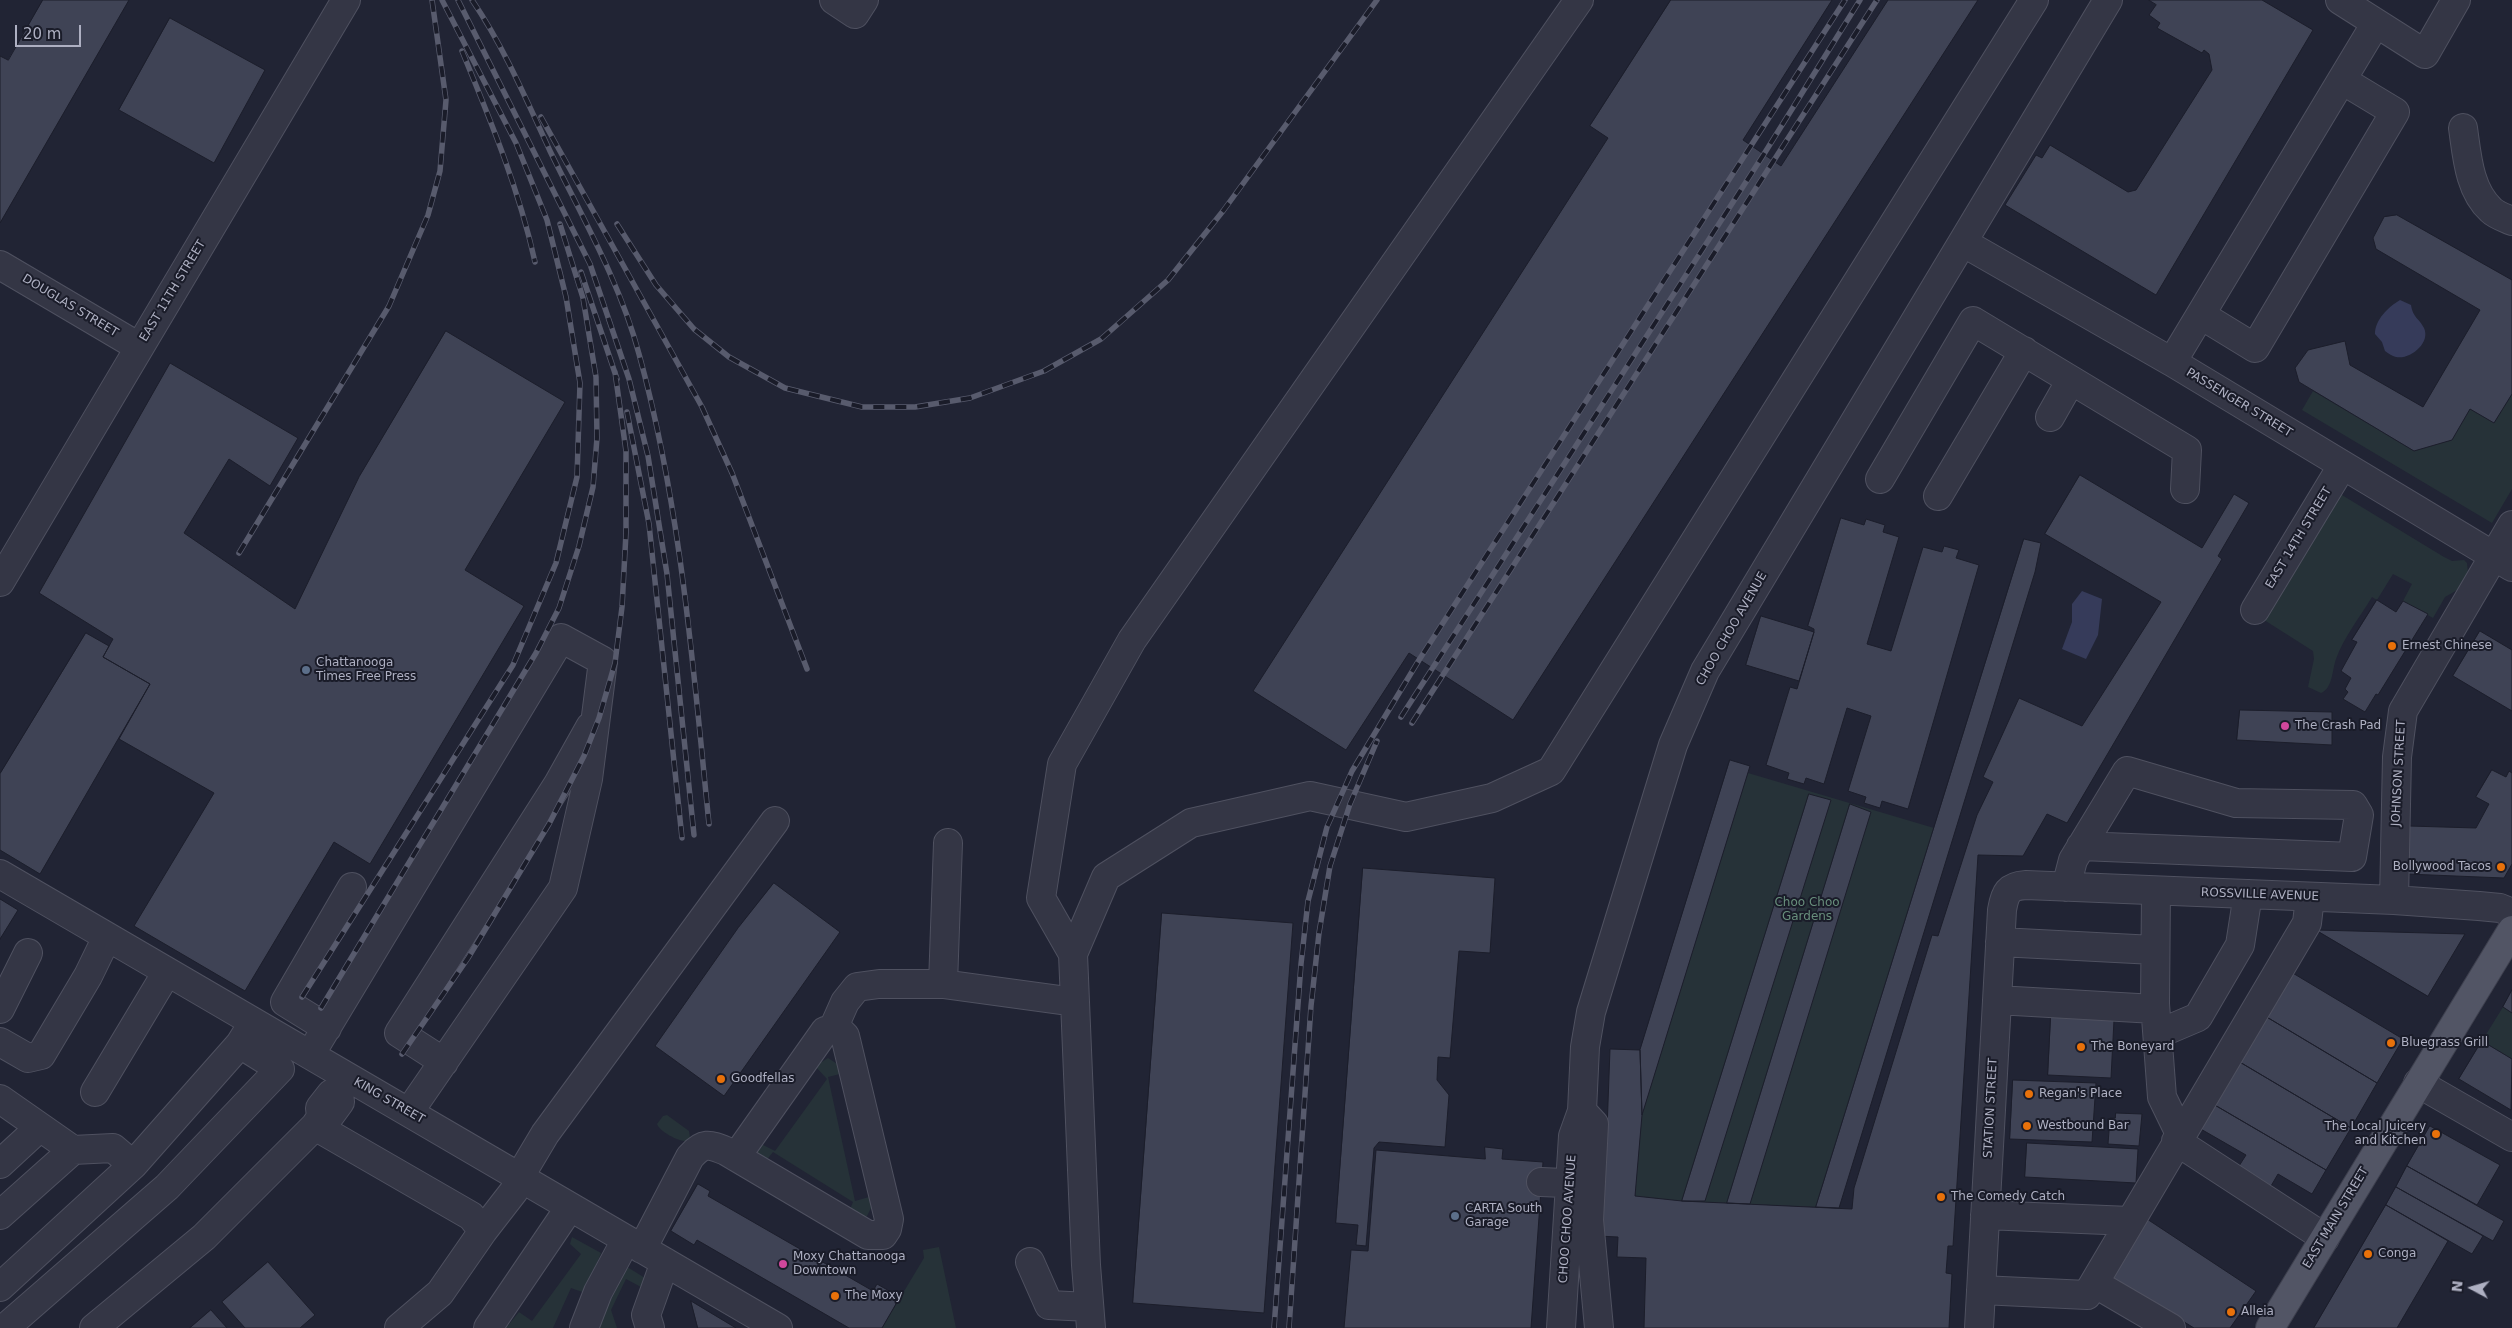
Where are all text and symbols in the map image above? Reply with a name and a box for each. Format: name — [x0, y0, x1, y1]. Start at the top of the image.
scale bar — [18, 15, 84, 47]
text: 20 m — [23, 25, 61, 43]
street label: EAST 11TH STREET — [137, 238, 209, 344]
street label: DOUGLAS STREET — [20, 272, 120, 340]
street label: PASSENGER STREET — [2183, 366, 2295, 440]
street label: EAST 14TH STREET — [2263, 485, 2335, 591]
street label: CHOO CHOO AVENUE — [1694, 570, 1770, 688]
place label: Ernest Chinese — [2402, 639, 2492, 653]
marker: Ernest Chinese — [2386, 640, 2398, 652]
place label: Chattanooga Times Free Press — [316, 656, 416, 684]
marker: Chattanooga Times Free Press — [300, 664, 312, 676]
place label: The Crash Pad — [2295, 719, 2381, 733]
street label: JOHNSON STREET — [2389, 719, 2409, 827]
marker: The Crash Pad — [2279, 720, 2291, 732]
place label: Bollywood Tacos — [2393, 860, 2491, 874]
marker: Bollywood Tacos — [2495, 861, 2507, 873]
street label: ROSSVILLE AVENUE — [2201, 886, 2319, 904]
park label: Choo Choo Gardens — [1774, 896, 1840, 924]
place label: Bluegrass Grill — [2401, 1036, 2488, 1050]
marker: Bluegrass Grill — [2385, 1037, 2397, 1049]
place label: The Boneyard — [2091, 1040, 2174, 1054]
marker: The Boneyard — [2075, 1041, 2087, 1053]
street label: STATION STREET — [1981, 1058, 2001, 1158]
place label: Goodfellas — [731, 1072, 794, 1086]
marker: Goodfellas — [715, 1073, 727, 1085]
street label: KING STREET — [351, 1075, 427, 1127]
place label: Regan's Place — [2039, 1087, 2122, 1101]
marker: Regan's Place — [2023, 1088, 2035, 1100]
place label: Westbound Bar — [2037, 1119, 2129, 1133]
marker: Westbound Bar — [2021, 1120, 2033, 1132]
place label: The Local Juicery and Kitchen — [2324, 1120, 2426, 1148]
marker: The Local Juicery and Kitchen — [2430, 1128, 2442, 1140]
street label: CHOO CHOO AVENUE — [1556, 1154, 1580, 1284]
street label: EAST MAIN STREET — [2300, 1165, 2372, 1271]
place label: The Comedy Catch — [1951, 1190, 2065, 1204]
marker: The Comedy Catch — [1935, 1191, 1947, 1203]
place label: CARTA South Garage — [1465, 1202, 1542, 1230]
marker: CARTA South Garage — [1449, 1210, 1461, 1222]
place label: Conga — [2378, 1247, 2416, 1261]
marker: Conga — [2362, 1248, 2374, 1260]
place label: Moxy Chattanooga Downtown — [793, 1250, 906, 1278]
marker: Moxy Chattanooga Downtown — [777, 1258, 789, 1270]
north arrow — [2447, 1263, 2497, 1313]
text: N — [2449, 1280, 2466, 1293]
place label: The Moxy — [845, 1289, 903, 1303]
marker: The Moxy — [829, 1290, 841, 1302]
place label: Alleia — [2241, 1305, 2274, 1319]
marker: Alleia — [2225, 1306, 2237, 1318]

